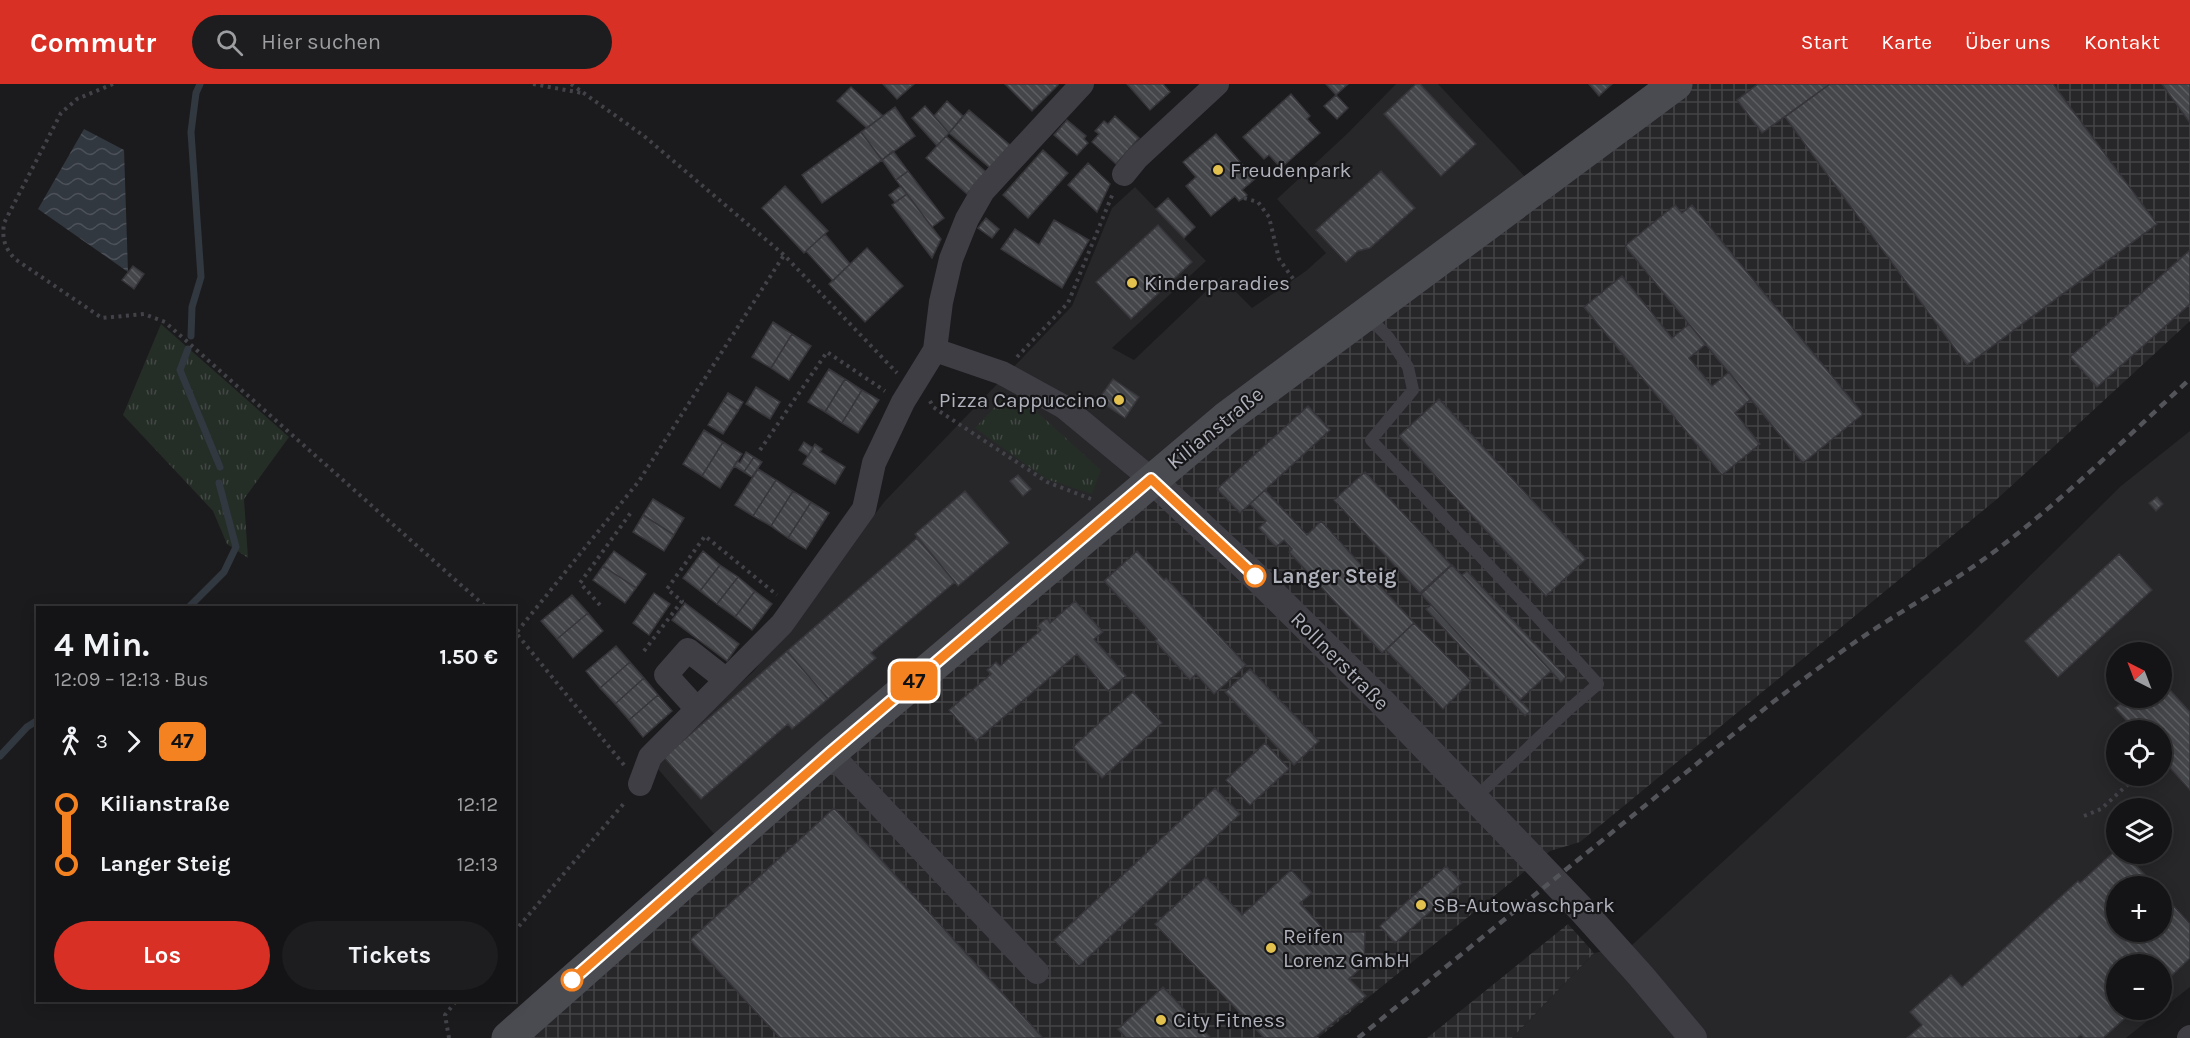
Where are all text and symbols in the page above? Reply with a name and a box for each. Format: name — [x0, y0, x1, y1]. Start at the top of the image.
search box — [192, 15, 612, 69]
text: Commutr — [30, 26, 156, 59]
icon: search — [213, 26, 246, 59]
text: Hier suchen — [261, 29, 381, 55]
text: Start — [1801, 30, 1848, 54]
text: Karte — [1881, 30, 1932, 54]
text: Über uns — [1965, 30, 2051, 54]
text: Kontakt — [2084, 30, 2160, 54]
place label: Freudenpark — [1230, 158, 1351, 182]
marker: Freudenpark — [1211, 163, 1225, 177]
place label: Kinderparadies — [1144, 271, 1290, 295]
marker: Kinderparadies — [1125, 276, 1139, 290]
street label: Kilianstraße — [1162, 382, 1268, 474]
place label: Pizza Cappuccino — [939, 388, 1107, 412]
marker: Pizza Cappuccino — [1112, 393, 1126, 407]
place label: Langer Steig — [1272, 564, 1397, 588]
marker: Langer Steig — [1244, 565, 1266, 587]
street label: Rollnerstraße — [1286, 607, 1394, 715]
text: 4 Min. — [54, 626, 149, 664]
north arrow — [2106, 642, 2172, 708]
map controls — [2106, 642, 2172, 1020]
text: 1.50 € — [439, 644, 498, 670]
line badge: 47 — [887, 662, 941, 700]
text: 12:09 – 12:13 · Bus — [54, 668, 209, 691]
text: 47 — [903, 669, 925, 693]
button: locate — [2106, 720, 2172, 786]
icon: walk — [54, 725, 87, 758]
icon: forward — [117, 725, 150, 758]
text: 47 — [171, 729, 194, 753]
text: 3 — [96, 730, 108, 753]
text: Kilianstraße — [100, 791, 230, 817]
text: 12:12 — [457, 793, 498, 816]
button: layers — [2106, 798, 2172, 864]
text: Langer Steig — [100, 851, 231, 877]
text: 12:13 — [457, 853, 498, 876]
button: + — [2106, 876, 2172, 942]
place label: SB-Autowaschpark — [1433, 893, 1615, 917]
marker: SB-Autowaschpark — [1414, 898, 1428, 912]
button: Los — [54, 921, 270, 990]
button: Tickets — [282, 921, 498, 990]
place label: Reifen Lorenz GmbH — [1283, 924, 1410, 972]
marker: Reifen Lorenz GmbH — [1264, 941, 1278, 955]
button: − — [2106, 954, 2172, 1020]
unlabelled marker — [561, 969, 583, 991]
place label: City Fitness — [1173, 1008, 1285, 1032]
marker: City Fitness — [1154, 1013, 1168, 1027]

